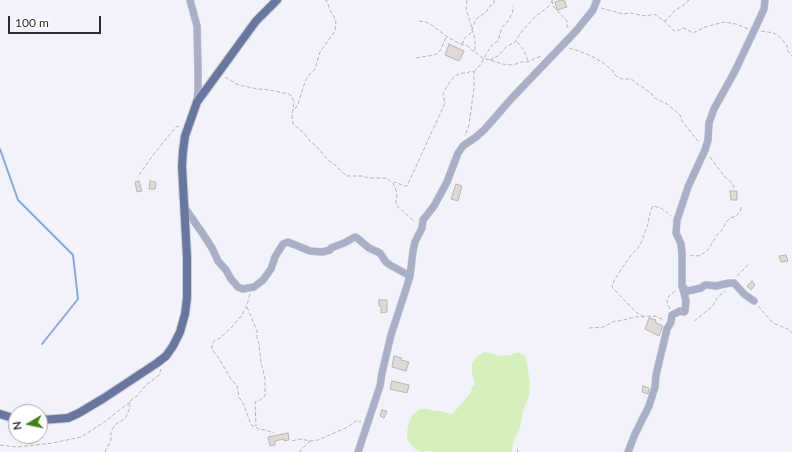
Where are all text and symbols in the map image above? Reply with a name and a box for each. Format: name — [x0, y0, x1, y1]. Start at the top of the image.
scale bar — [10, 8, 103, 34]
text: 100 m — [15, 15, 49, 30]
north arrow — [8, 404, 48, 444]
text: N — [10, 421, 24, 431]

